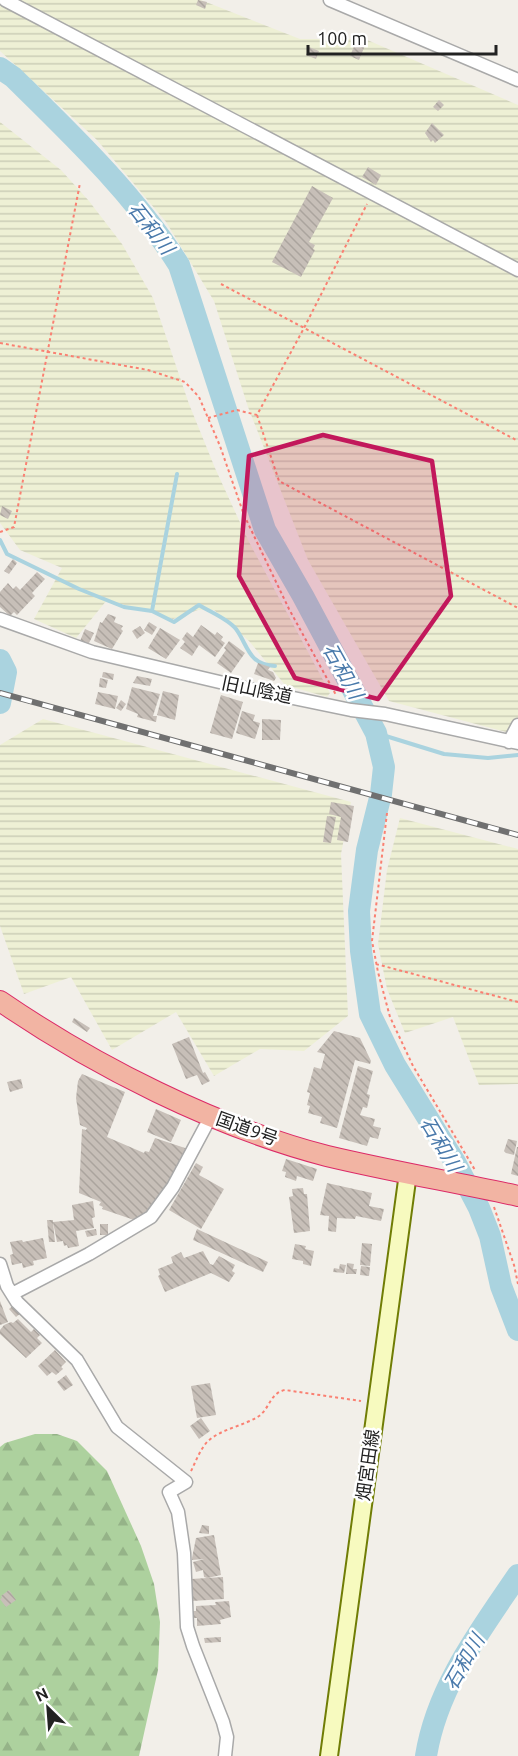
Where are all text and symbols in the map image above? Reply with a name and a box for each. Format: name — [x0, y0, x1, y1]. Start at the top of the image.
scale bar — [308, 18, 496, 56]
text: 100 m — [317, 28, 367, 48]
water label: 石和川 — [124, 197, 180, 260]
water label: 石和川 — [319, 639, 369, 704]
street label: 旧山陰道 — [220, 672, 295, 706]
street label: 国道9号 — [214, 1108, 281, 1148]
water label: 石和川 — [416, 1112, 468, 1177]
street label: 畑宮田線 — [352, 1428, 382, 1502]
water label: 石和川 — [439, 1628, 490, 1693]
north arrow — [18, 1678, 78, 1738]
text: N — [32, 1684, 51, 1705]

